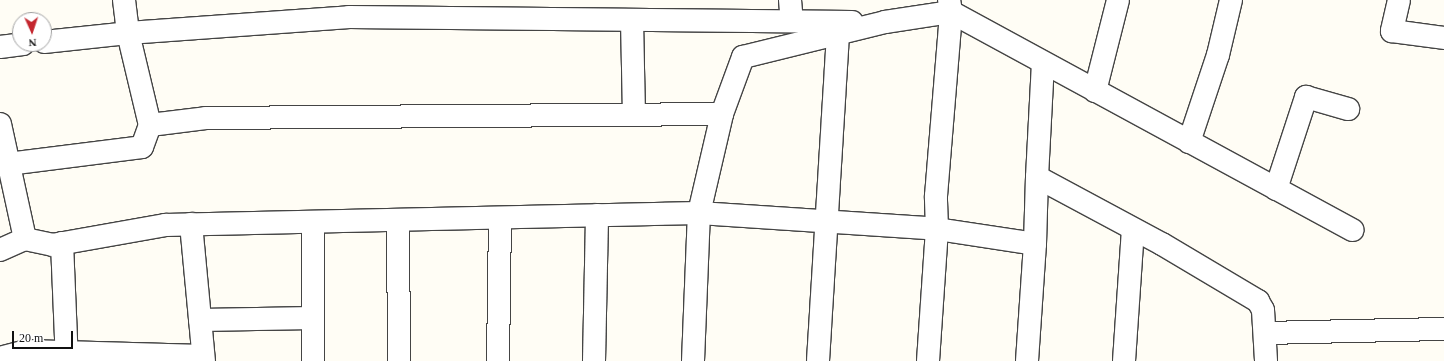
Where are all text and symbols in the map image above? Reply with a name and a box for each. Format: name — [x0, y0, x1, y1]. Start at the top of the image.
north arrow — [12, 12, 52, 52]
text: N — [28, 37, 37, 49]
scale bar — [14, 323, 75, 349]
text: 20 m — [19, 331, 43, 345]

